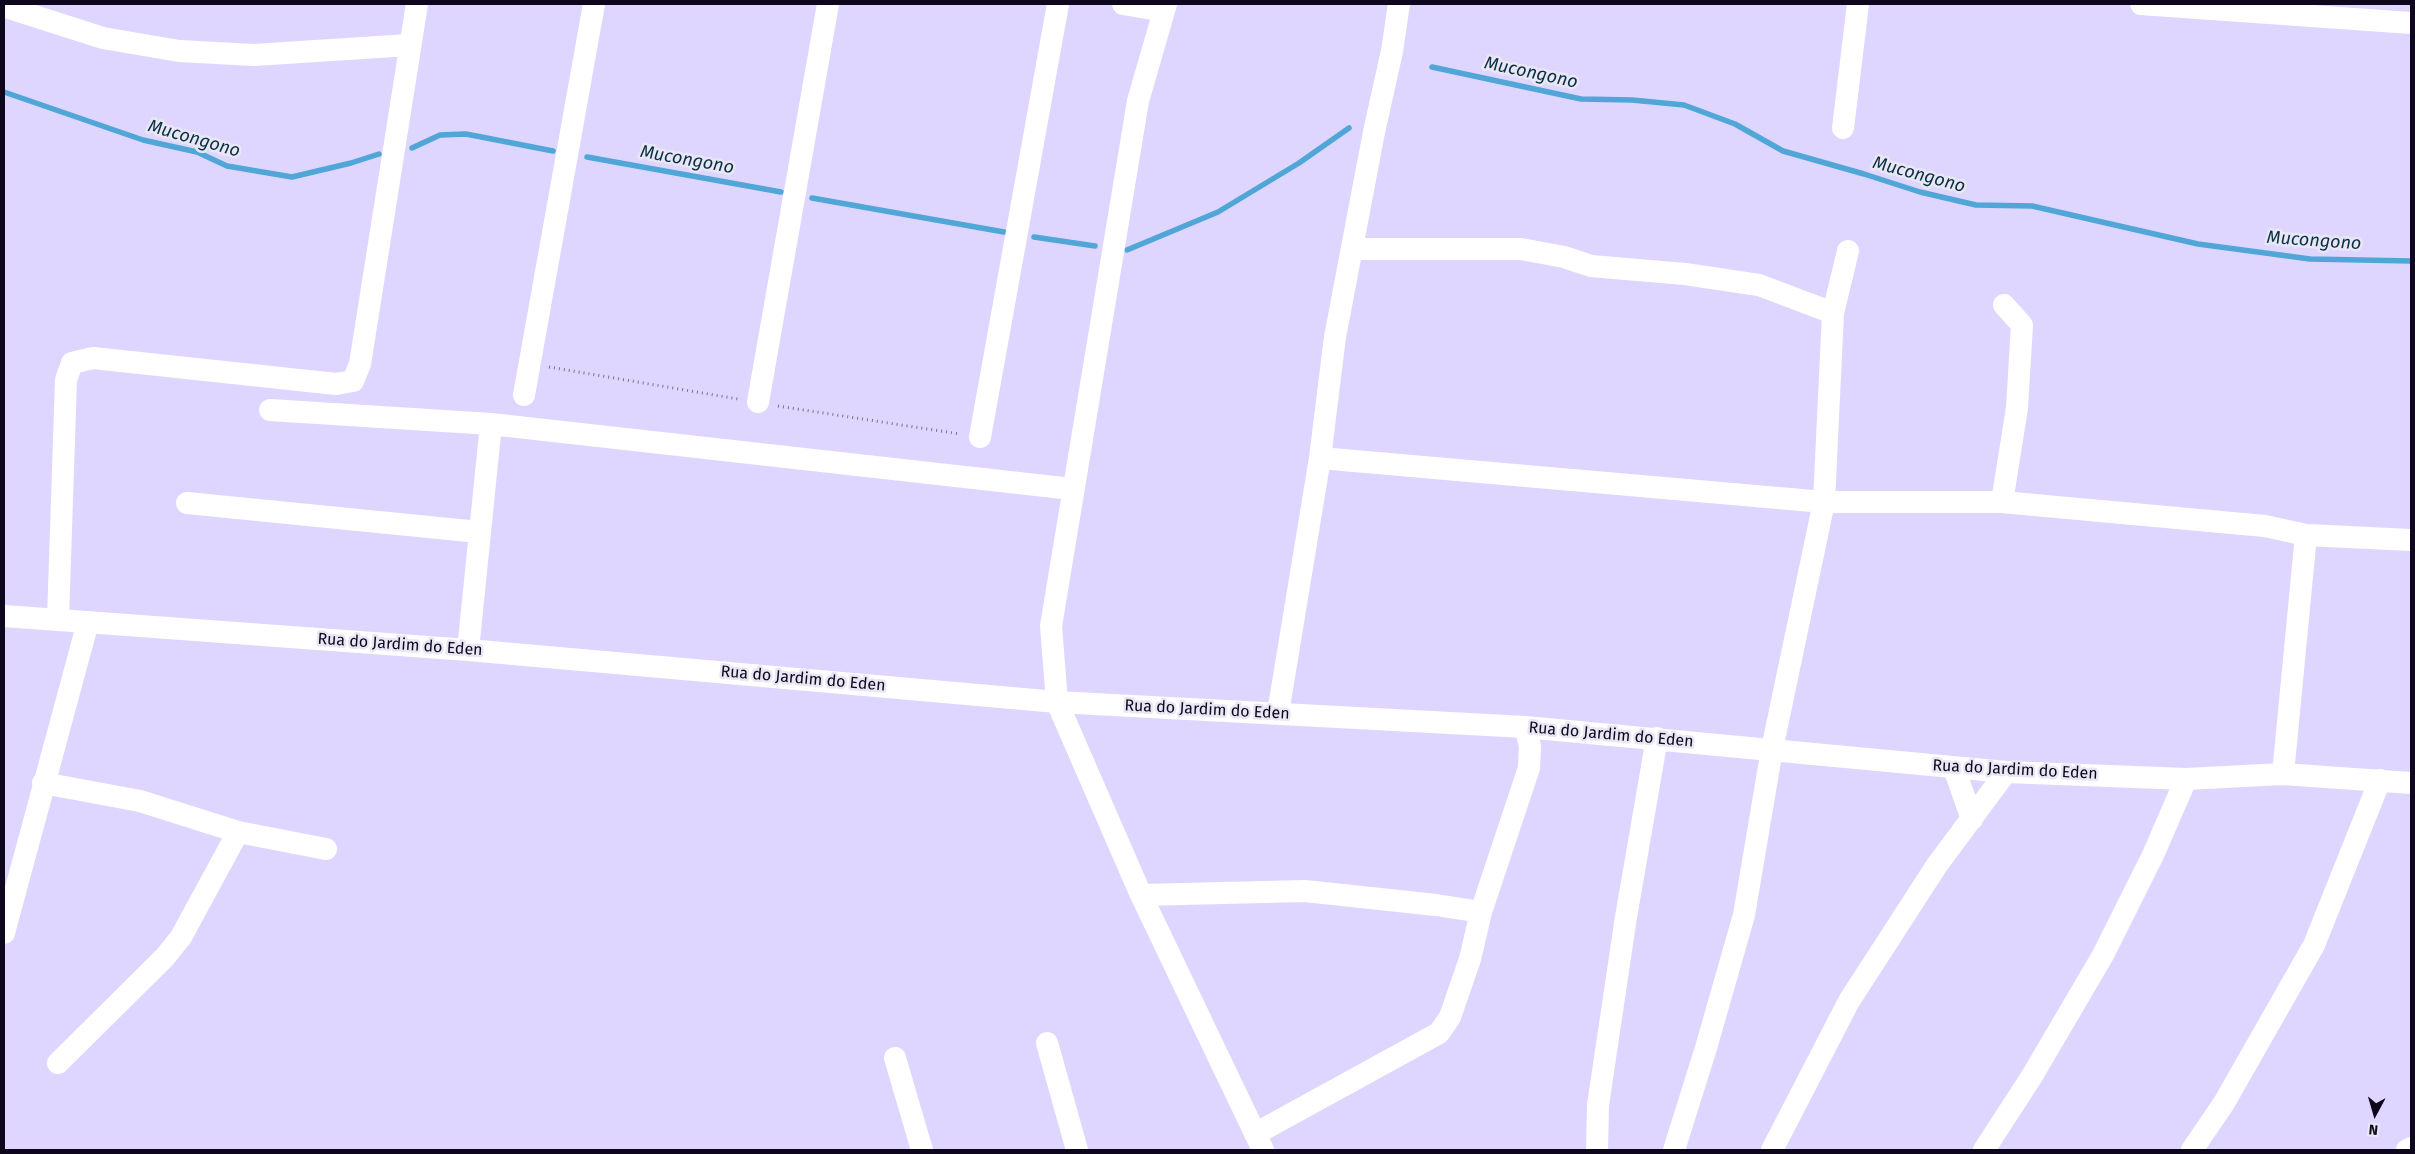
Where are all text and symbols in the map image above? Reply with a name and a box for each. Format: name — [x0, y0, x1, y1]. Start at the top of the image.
water label: Mucongono — [1482, 53, 1580, 93]
water label: Mucongono — [145, 116, 243, 162]
water label: Mucongono — [638, 141, 736, 179]
water label: Mucongono — [1870, 152, 1968, 198]
water label: Mucongono — [2266, 227, 2362, 255]
street label: Rua do Jardim do Eden — [317, 630, 483, 660]
street label: Rua do Jardim do Eden — [720, 662, 886, 696]
street label: Rua do Jardim do Eden — [1124, 696, 1290, 724]
street label: Rua do Jardim do Eden — [1528, 718, 1694, 752]
street label: Rua do Jardim do Eden — [1932, 756, 2098, 784]
north arrow — [2350, 1089, 2400, 1139]
text: N — [2368, 1120, 2379, 1138]

